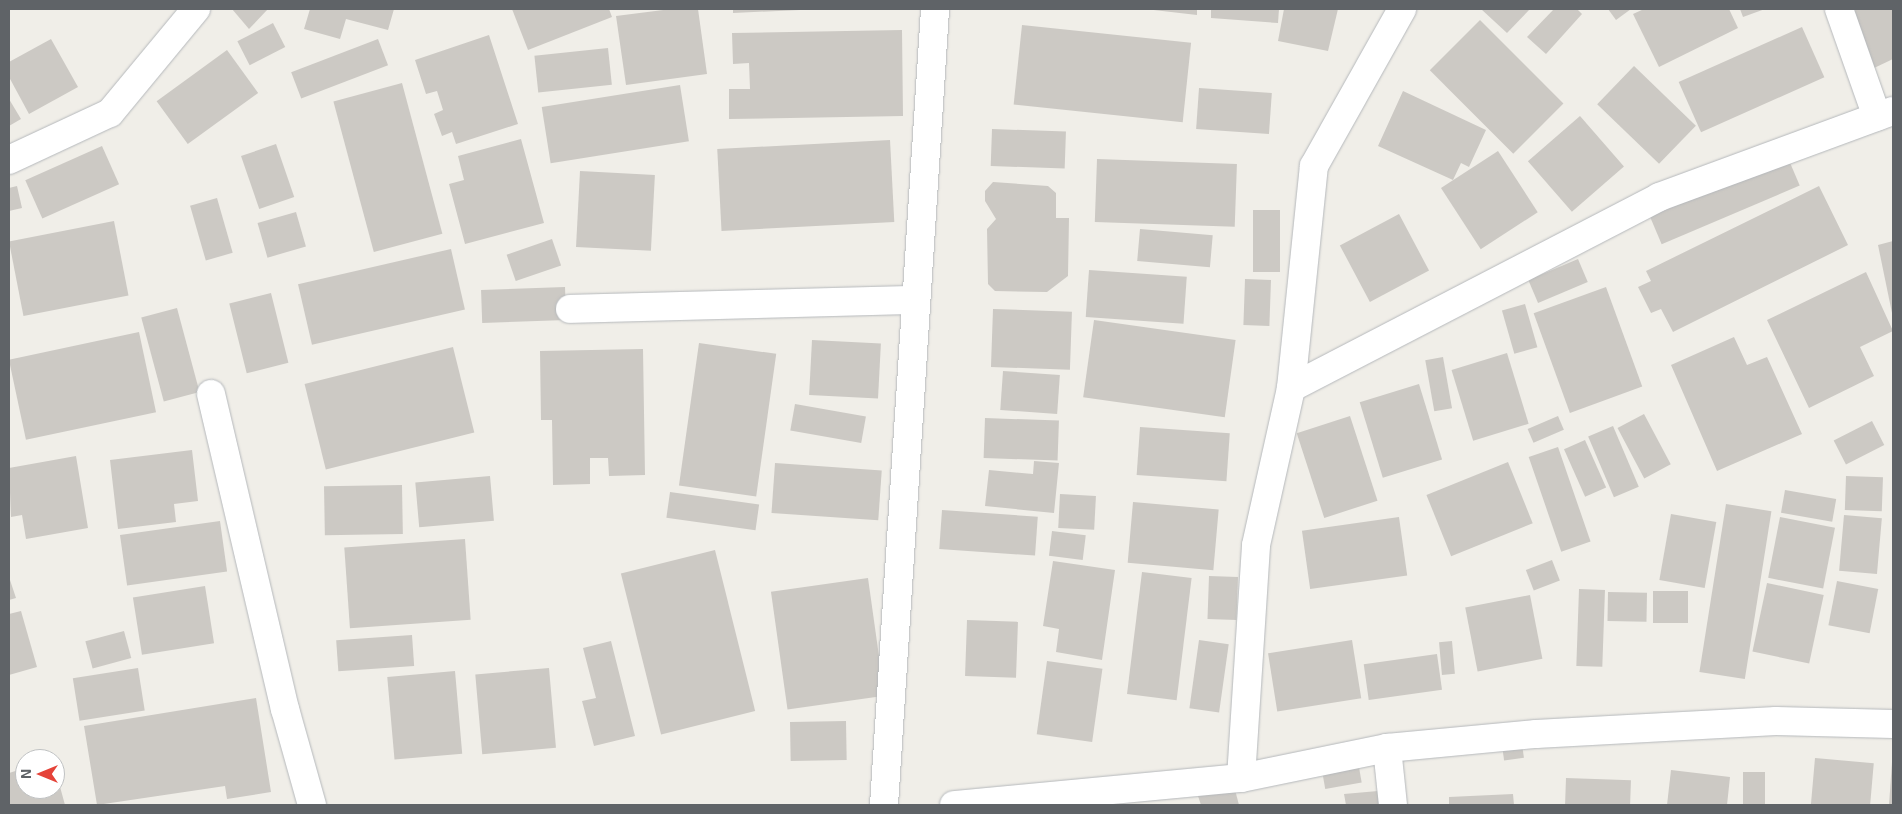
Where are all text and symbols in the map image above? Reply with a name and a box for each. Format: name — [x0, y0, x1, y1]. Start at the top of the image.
north arrow — [15, 749, 65, 799]
text: N — [17, 769, 34, 779]

